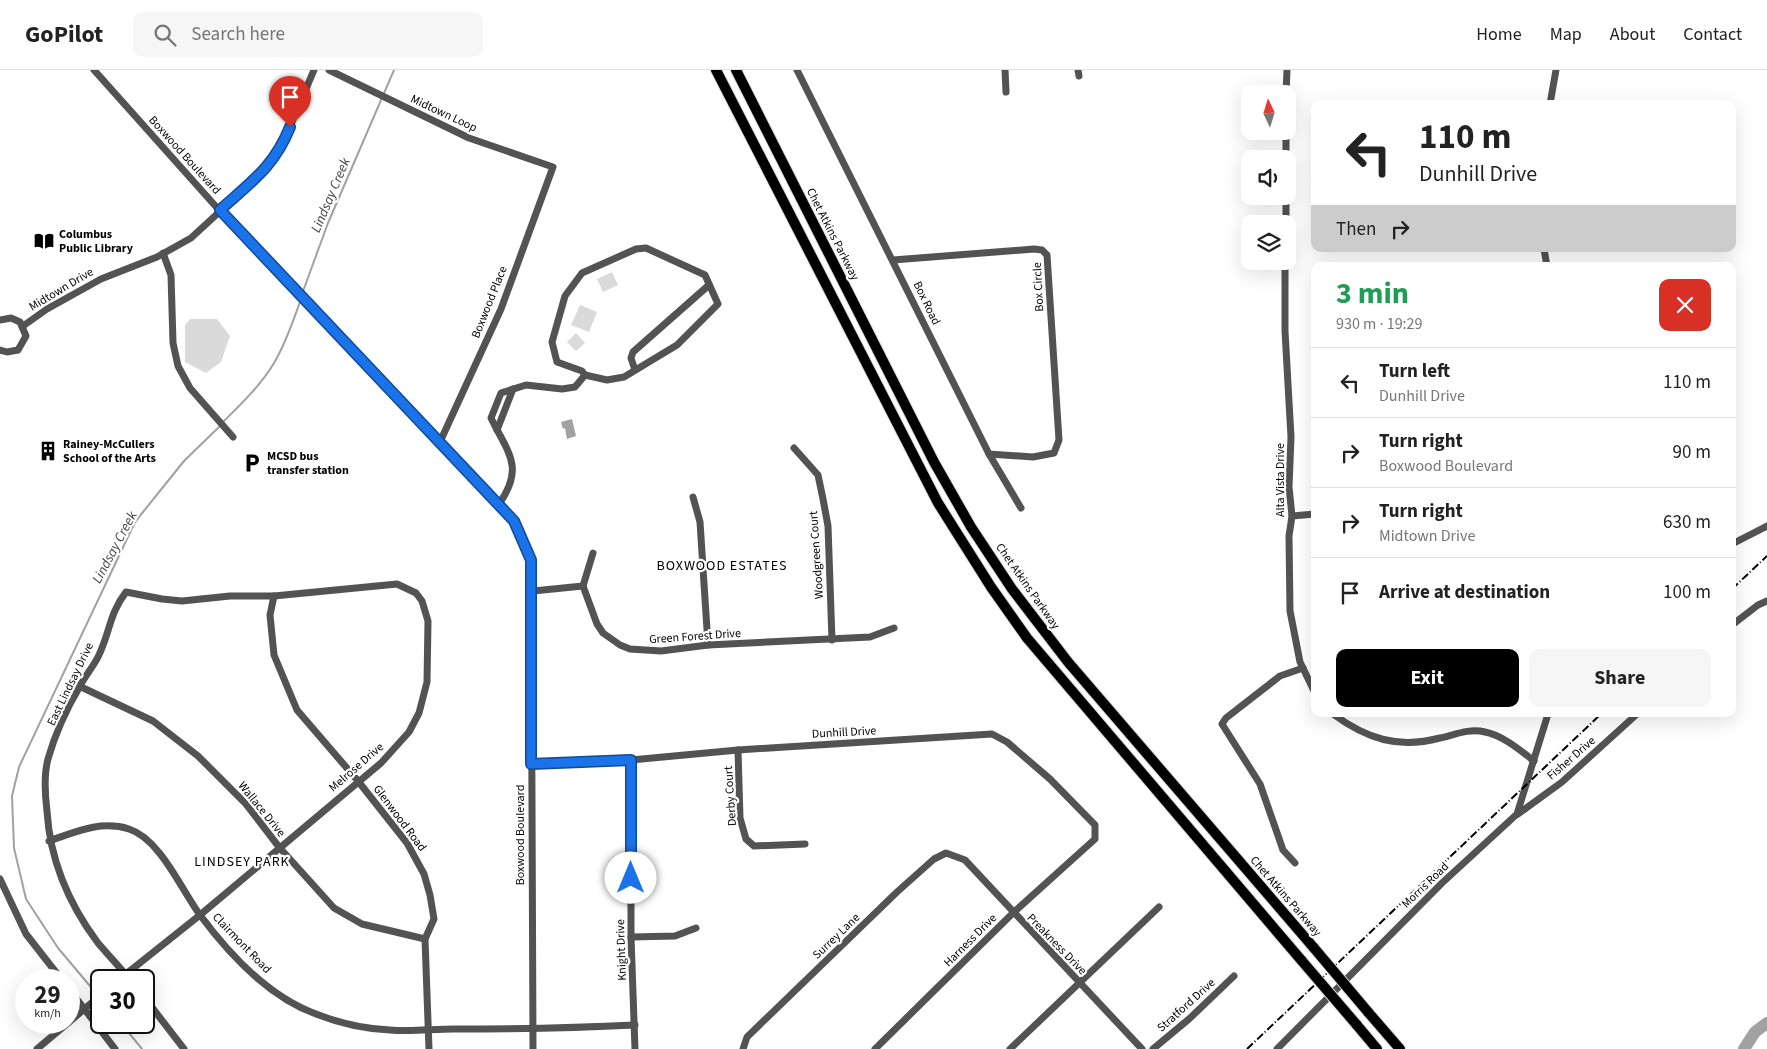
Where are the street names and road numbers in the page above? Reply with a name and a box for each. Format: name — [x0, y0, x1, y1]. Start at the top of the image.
street label: Midtown Loop — [408, 91, 480, 136]
street label: Boxwood Boulevard — [145, 112, 225, 198]
street label: Chet Atkins Parkway — [802, 185, 863, 284]
street label: Box Circle — [1029, 262, 1048, 312]
street label: Midtown Drive — [26, 264, 97, 315]
street label: Boxwood Place — [467, 264, 512, 341]
street label: Box Road — [909, 278, 944, 328]
street label: Alta Vista Drive — [1272, 443, 1289, 517]
street label: Woodgreen Court — [805, 510, 828, 600]
street label: Chet Atkins Parkway — [992, 540, 1064, 633]
street label: Green Forest Drive — [649, 625, 741, 648]
street label: East Lindsay Drive — [43, 640, 98, 729]
street label: Dunhill Drive — [811, 722, 877, 743]
street label: Fisher Drive — [1543, 733, 1599, 784]
street label: Melrose Drive — [325, 739, 387, 796]
street label: Derby Court — [720, 765, 741, 827]
street label: Wallace Drive — [234, 778, 289, 841]
street label: Glenwood Road — [369, 781, 430, 855]
street label: Boxwood Boulevard — [512, 785, 529, 885]
street label: Chet Atkins Parkway — [1246, 852, 1326, 941]
street label: Morris Road — [1398, 859, 1453, 912]
street label: Clairmont Road — [208, 909, 275, 977]
street label: Surrey Lane — [809, 910, 864, 963]
street label: Harness Drive — [940, 910, 1001, 971]
street label: Preakness Drive — [1023, 910, 1090, 979]
street label: Knight Drive — [612, 919, 631, 981]
street label: Stratford Drive — [1154, 975, 1219, 1036]

